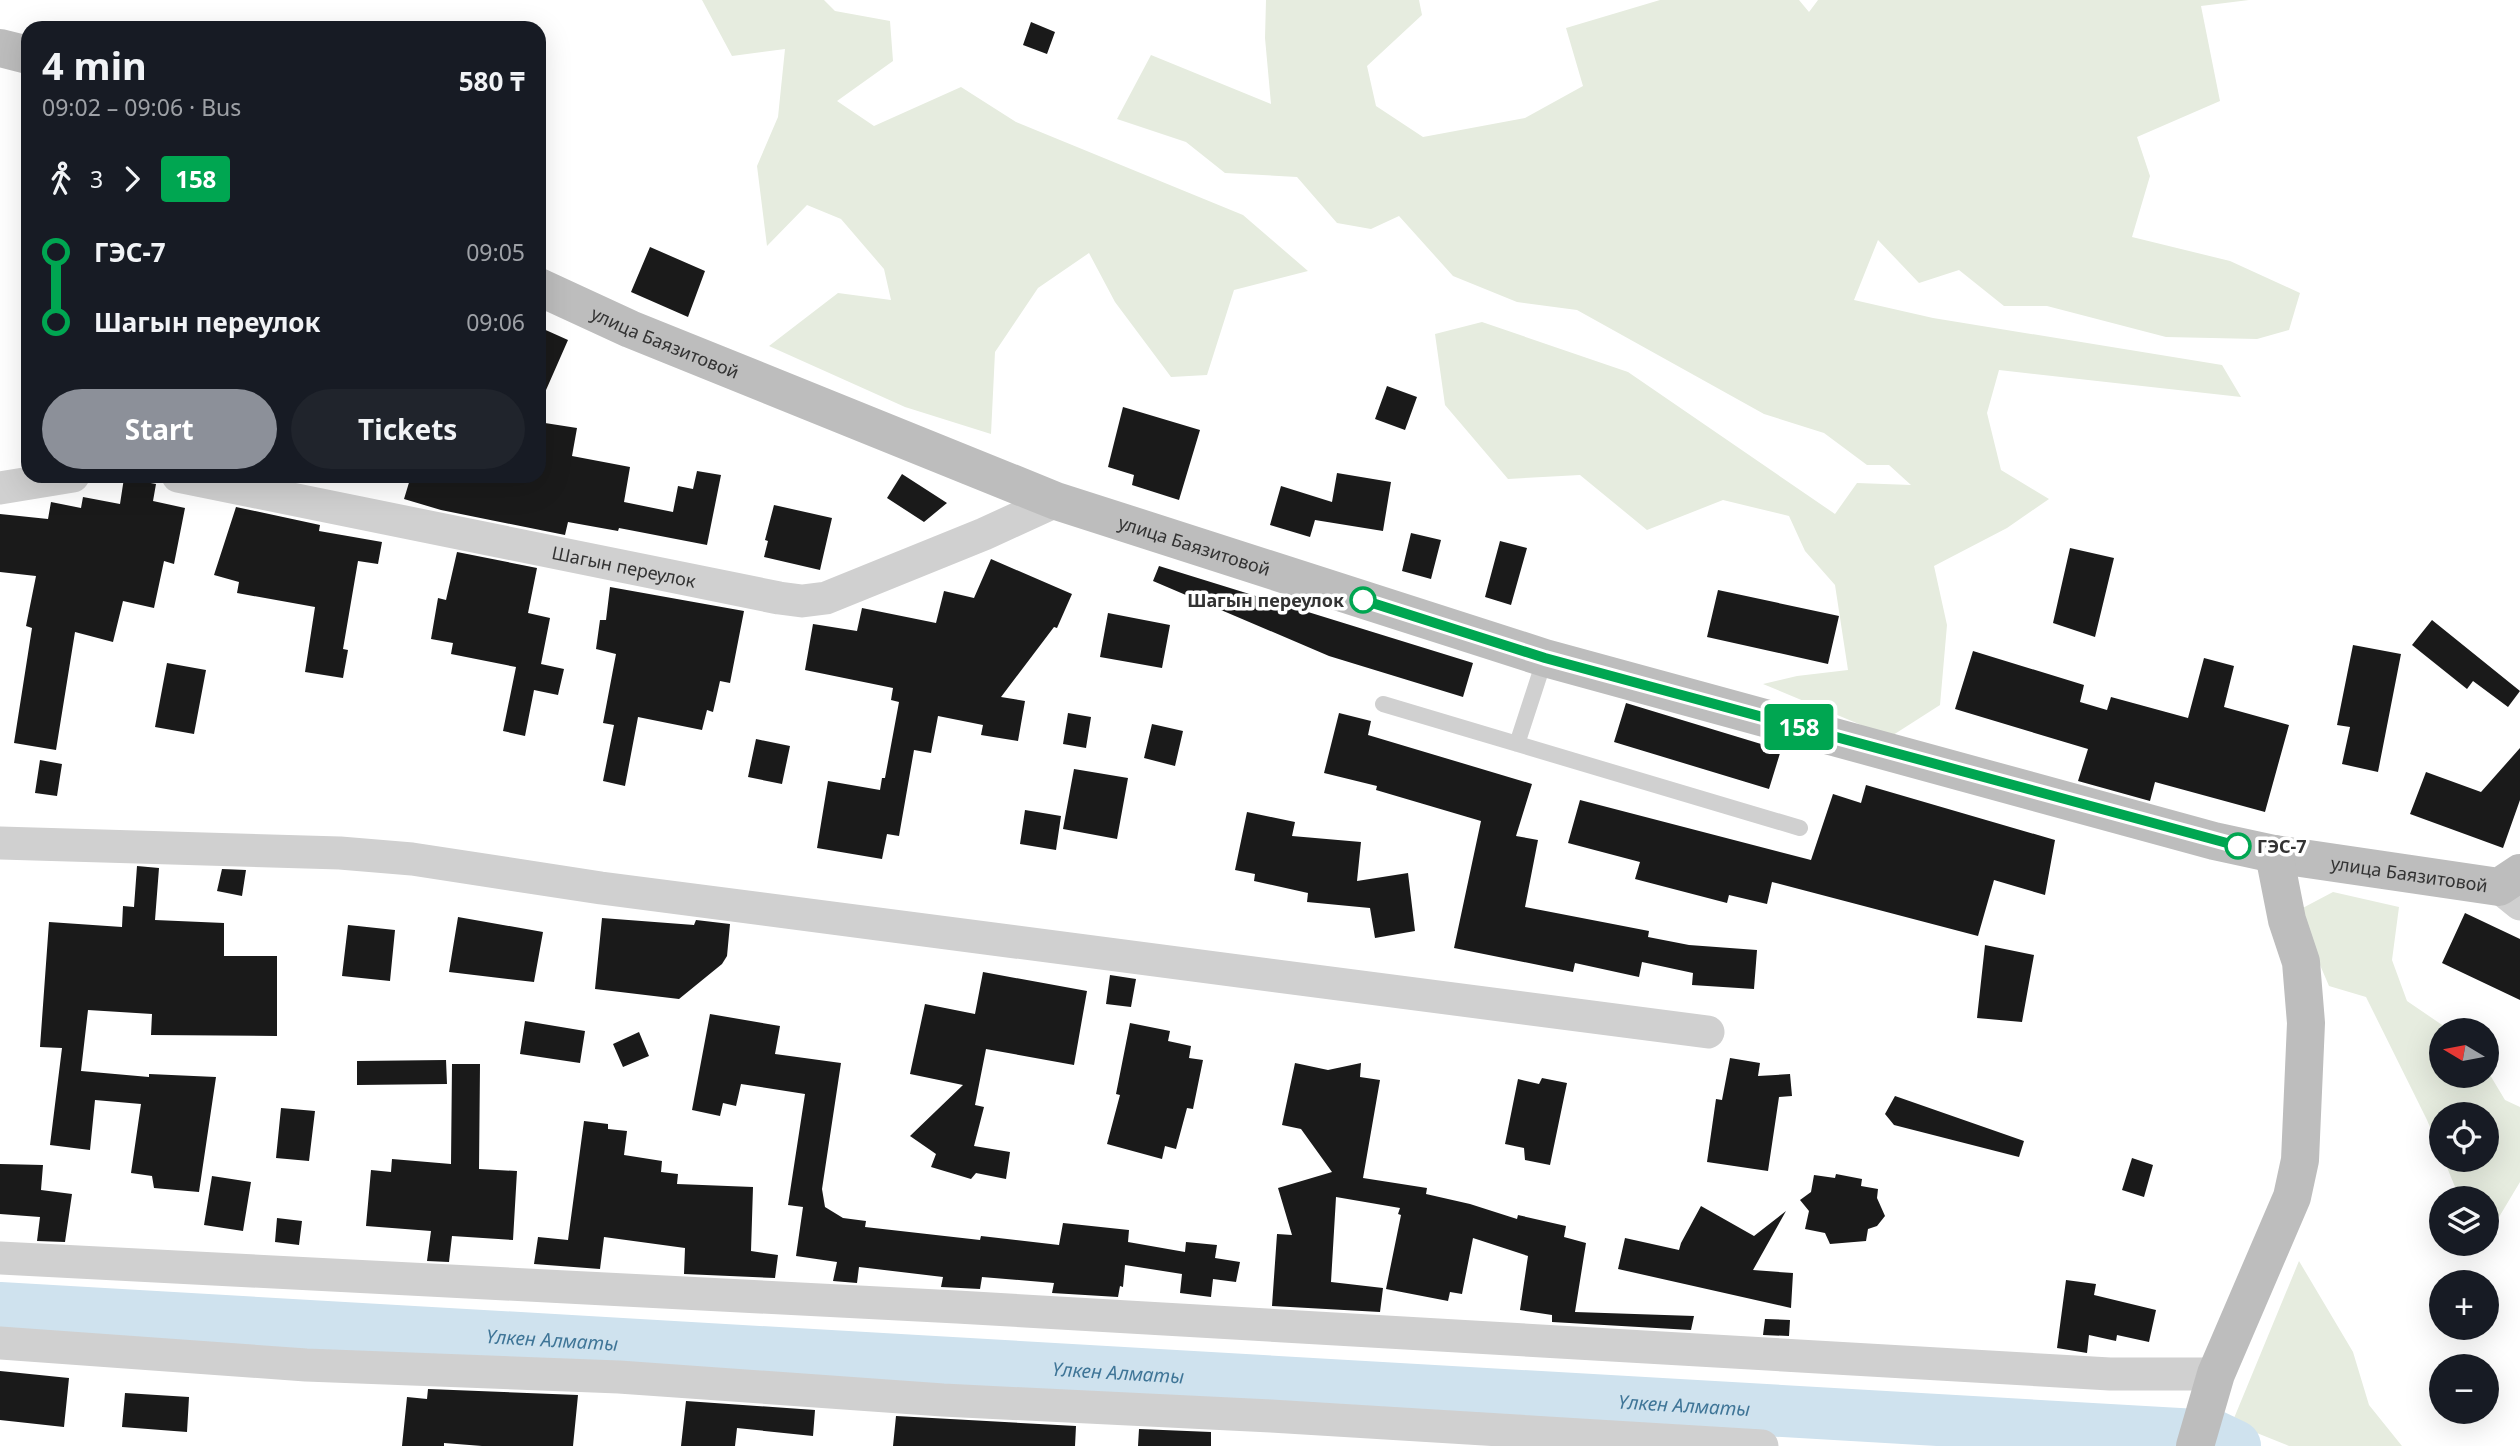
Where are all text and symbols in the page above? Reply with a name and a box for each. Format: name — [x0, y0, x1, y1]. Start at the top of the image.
text: 4 min — [42, 39, 147, 91]
text: 580 ₸ — [459, 63, 525, 99]
text: 09:02 – 09:06 · Bus — [42, 91, 241, 123]
icon: walk — [42, 160, 80, 198]
icon: forward — [113, 160, 151, 198]
text: 158 — [175, 162, 216, 195]
text: 3 — [90, 163, 103, 195]
text: ГЭС-7 — [94, 234, 166, 270]
text: 09:05 — [466, 236, 525, 268]
street label: улица Баязитовой — [587, 301, 743, 384]
text: Шагын переулок — [94, 304, 321, 340]
text: 09:06 — [466, 306, 525, 338]
button: Start — [42, 389, 277, 469]
button: Tickets — [291, 389, 525, 469]
street label: улица Баязитовой — [1115, 510, 1273, 581]
street label: Шагын переулок — [550, 540, 698, 593]
marker: Шагын переулок — [1350, 587, 1376, 613]
place label: Шагын переулок — [1187, 588, 1344, 612]
line badge: 158 — [1759, 704, 1839, 750]
text: 158 — [1778, 710, 1820, 743]
marker: ГЭС-7 — [2225, 833, 2251, 859]
place label: ГЭС-7 — [2257, 834, 2307, 858]
street label: улица Баязитовой — [2329, 851, 2489, 897]
north arrow — [2429, 1018, 2499, 1088]
map controls — [2429, 1018, 2499, 1424]
button: locate — [2429, 1102, 2499, 1172]
button: layers — [2429, 1186, 2499, 1256]
button: + — [2429, 1270, 2499, 1340]
water label: Үлкен Алматы — [485, 1323, 619, 1357]
button: − — [2429, 1354, 2499, 1424]
water label: Үлкен Алматы — [1051, 1356, 1185, 1389]
water label: Үлкен Алматы — [1617, 1389, 1751, 1422]

